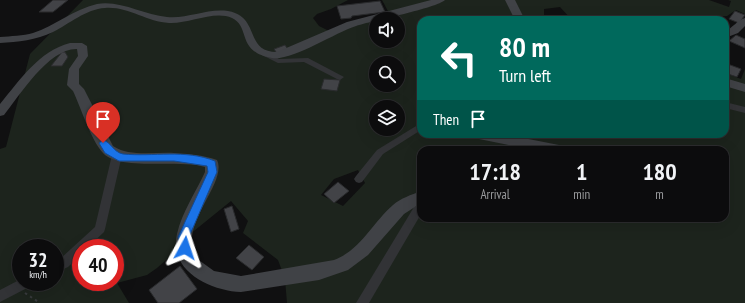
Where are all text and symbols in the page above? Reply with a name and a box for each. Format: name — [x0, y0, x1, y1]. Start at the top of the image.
map controls — [369, 12, 405, 136]
button: sound — [369, 12, 405, 48]
text: 80 m — [499, 28, 550, 65]
icon: left — [433, 32, 485, 84]
button: search — [369, 56, 405, 92]
text: Turn left — [499, 64, 551, 87]
button: layers — [369, 100, 405, 136]
pin — [86, 102, 120, 143]
icon: arrive — [92, 108, 114, 130]
icon: arrive — [467, 108, 489, 130]
text: Then — [433, 110, 459, 129]
text: 17:18 — [469, 156, 521, 187]
text: 1 — [576, 156, 587, 187]
text: 180 — [642, 156, 677, 187]
text: Arrival — [480, 186, 510, 203]
text: min — [573, 186, 590, 203]
text: m — [655, 186, 664, 203]
position arrow — [164, 227, 206, 269]
speed limit sign: 40 — [72, 239, 124, 291]
text: 32 — [28, 247, 48, 273]
text: km/h — [29, 268, 47, 281]

